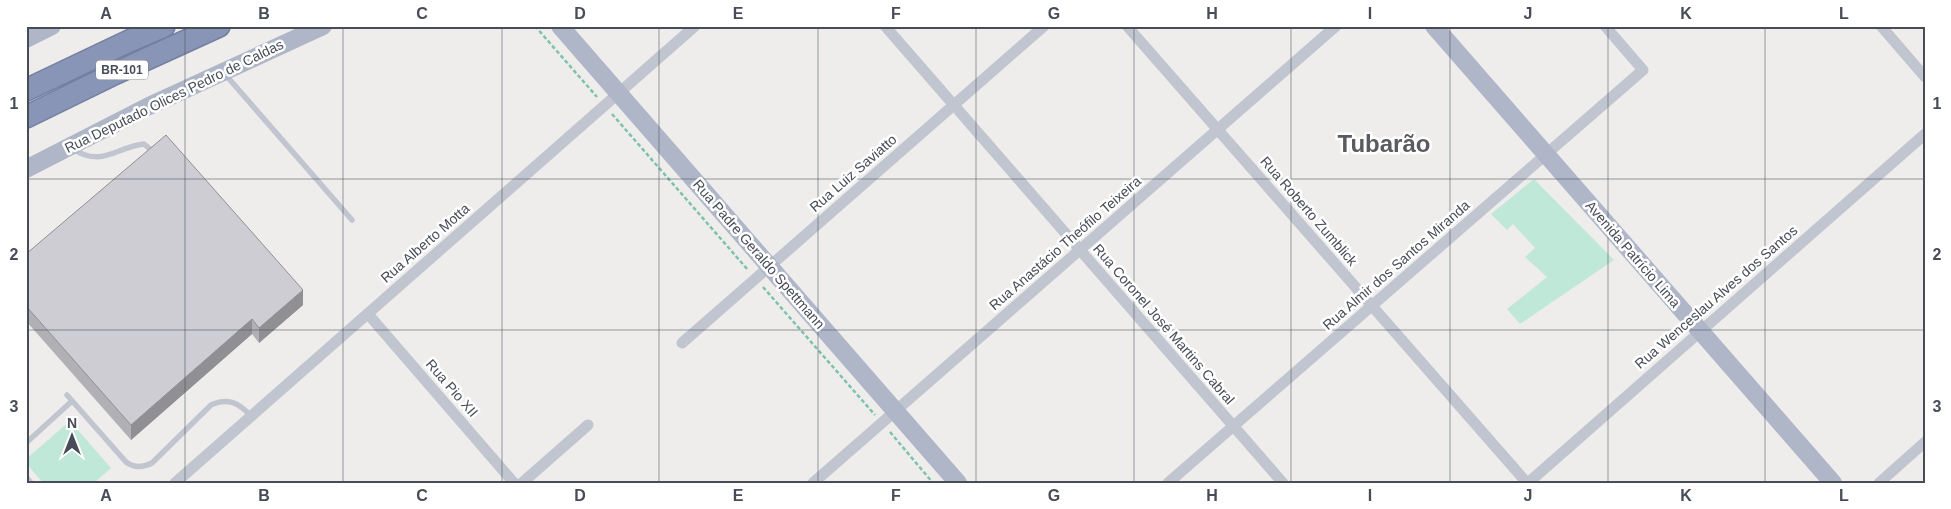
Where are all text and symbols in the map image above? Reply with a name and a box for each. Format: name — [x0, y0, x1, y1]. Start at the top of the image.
text: A — [100, 5, 112, 22]
text: B — [258, 5, 270, 22]
text: C — [416, 5, 428, 22]
text: D — [574, 5, 586, 22]
text: E — [733, 5, 744, 22]
text: F — [891, 5, 901, 22]
text: G — [1048, 5, 1060, 22]
text: H — [1206, 5, 1218, 22]
text: I — [1368, 5, 1372, 22]
text: J — [1524, 5, 1532, 22]
text: K — [1680, 5, 1692, 22]
text: L — [1839, 5, 1849, 22]
street label: Rua Deputado Olices Pedro de Caldas — [62, 36, 286, 156]
road number: BR-101 — [96, 60, 148, 80]
text: 1 — [10, 95, 19, 112]
text: 1 — [1933, 95, 1942, 112]
district label: Tubarão — [1338, 130, 1430, 157]
street label: Rua Luiz Saviatto — [806, 131, 900, 215]
street label: Rua Roberto Zumblick — [1257, 153, 1361, 270]
street label: Rua Anastácio Theófilo Teixeira — [986, 173, 1144, 313]
street label: Rua Padre Geraldo Spettmann — [690, 176, 828, 332]
street label: Rua Almir dos Santos Miranda — [1319, 197, 1473, 333]
street label: Avenida Patrício Lima — [1582, 197, 1684, 311]
street label: Rua Alberto Motta — [377, 200, 473, 286]
street label: Rua Wenceslau Alves dos Santos — [1632, 222, 1800, 372]
street label: Rua Coronel José Martins Cabral — [1090, 241, 1238, 407]
text: 2 — [10, 246, 19, 263]
text: 2 — [1933, 246, 1942, 263]
street label: Rua Pio XII — [423, 356, 481, 420]
text: 3 — [10, 398, 19, 415]
text: 3 — [1933, 398, 1942, 415]
north arrow — [48, 412, 98, 462]
text: N — [67, 415, 77, 431]
text: A — [100, 487, 112, 504]
text: B — [258, 487, 270, 504]
text: C — [416, 487, 428, 504]
text: D — [574, 487, 586, 504]
text: E — [733, 487, 744, 504]
text: F — [891, 487, 901, 504]
text: G — [1048, 487, 1060, 504]
text: H — [1206, 487, 1218, 504]
text: I — [1368, 487, 1372, 504]
text: J — [1524, 487, 1532, 504]
text: K — [1680, 487, 1692, 504]
text: L — [1839, 487, 1849, 504]

